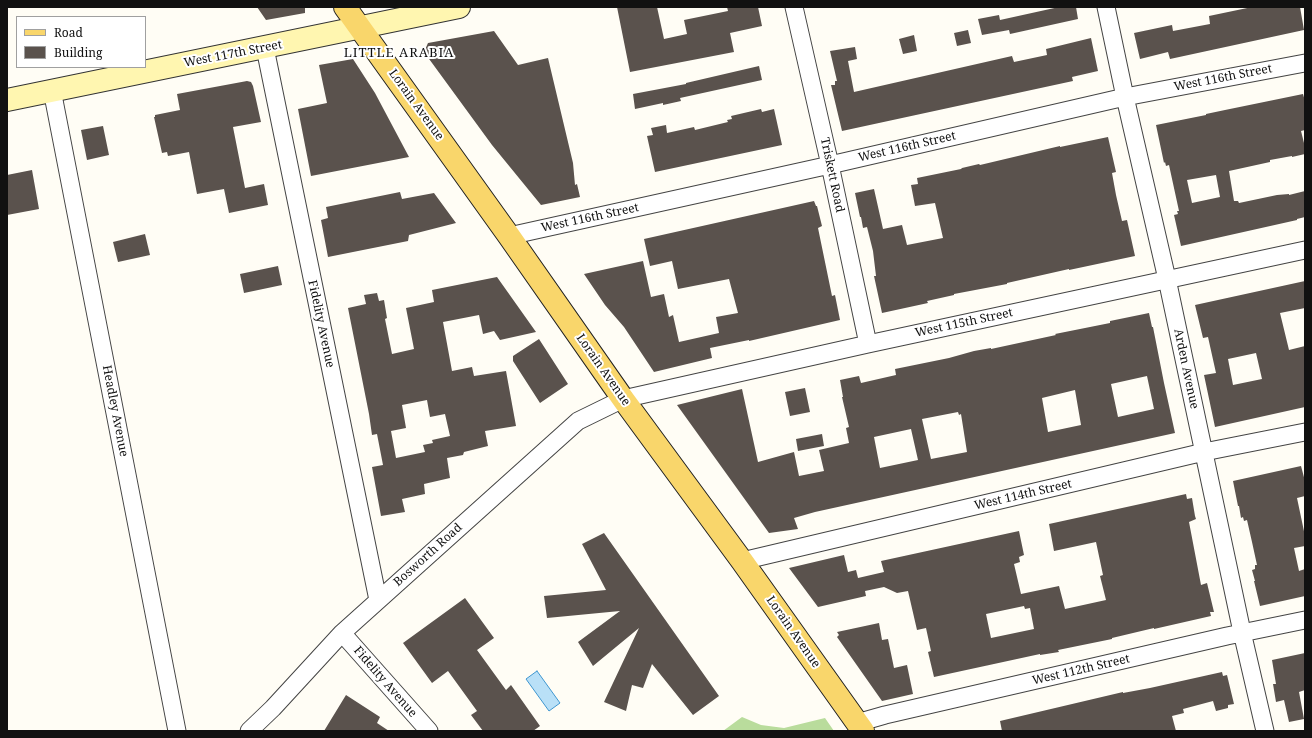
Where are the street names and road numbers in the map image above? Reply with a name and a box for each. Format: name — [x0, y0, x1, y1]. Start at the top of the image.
street label: West 117th Street — [183, 37, 283, 71]
street label: West 116th Street — [1173, 61, 1273, 95]
street label: Lorain Avenue — [385, 67, 447, 143]
street label: West 116th Street — [857, 129, 957, 165]
street label: Triskett Road — [817, 136, 847, 214]
street label: West 116th Street — [540, 201, 640, 235]
street label: Fidelity Avenue — [305, 279, 337, 369]
street label: West 115th Street — [914, 306, 1014, 340]
street label: Arden Avenue — [1170, 328, 1202, 410]
street label: Lorain Avenue — [573, 331, 633, 409]
street label: Headley Avenue — [99, 364, 131, 458]
street label: West 114th Street — [973, 477, 1073, 513]
street label: Bosworth Road — [391, 521, 465, 589]
street label: Lorain Avenue — [763, 593, 823, 671]
street label: Fidelity Avenue — [350, 644, 420, 720]
street label: West 112th Street — [1031, 652, 1131, 688]

